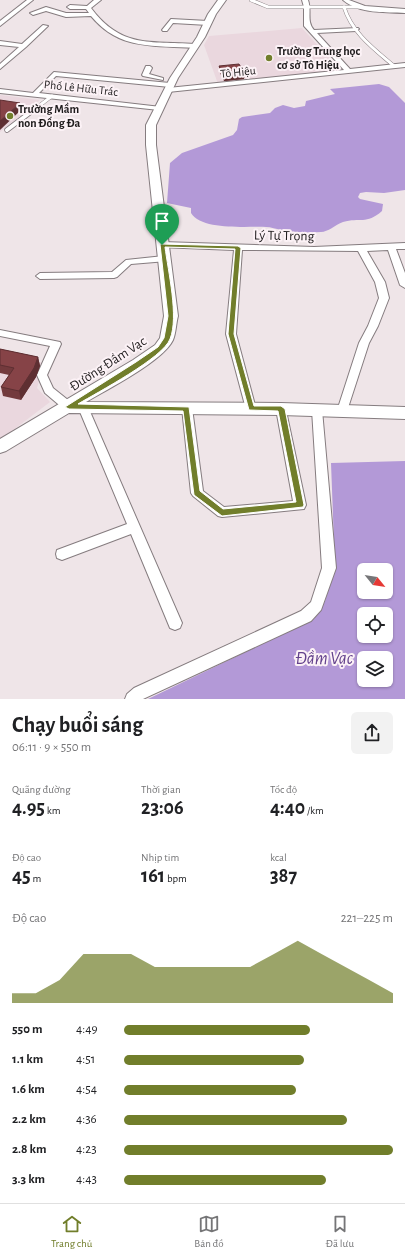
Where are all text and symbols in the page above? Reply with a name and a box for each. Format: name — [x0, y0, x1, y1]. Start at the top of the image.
place label: Trường Trung học cơ sở Tô Hiệu — [277, 45, 361, 71]
marker: Trường Trung học cơ sở Tô Hiệu — [264, 53, 274, 63]
street label: Tô Hiệu — [220, 64, 256, 80]
street label: Phố Lê Hữu Trác — [43, 78, 119, 98]
place label: Trường Mầm non Đống Đa — [18, 102, 81, 129]
marker: Trường Mầm non Đống Đa — [5, 111, 15, 121]
pin — [145, 204, 179, 245]
icon: arrive — [151, 210, 173, 232]
street label: Lý Tự Trọng — [254, 228, 315, 244]
street label: Đường Đầm Vạc — [67, 333, 149, 394]
north arrow — [357, 563, 393, 599]
map controls — [357, 563, 393, 687]
button: locate — [357, 607, 393, 643]
water label: Đầm Vạc — [295, 649, 354, 668]
button: layers — [357, 651, 393, 687]
button: share — [351, 712, 393, 754]
text: Chạy buổi sáng — [12, 714, 143, 736]
text: 06:11 · 9 × 550 m — [12, 741, 91, 754]
text: Quãng đường — [12, 784, 71, 795]
text: Thời gian — [141, 784, 181, 795]
text: Tốc độ — [270, 784, 297, 795]
text: 4.95 — [12, 798, 45, 818]
text: 23:06 — [141, 798, 184, 818]
text: 4:40 — [270, 798, 305, 818]
text: km — [45, 805, 61, 816]
text: /km — [305, 805, 324, 816]
text: Độ cao — [12, 852, 41, 863]
text: Nhịp tim — [141, 852, 179, 863]
text: kcal — [270, 852, 287, 863]
text: 45 — [12, 866, 31, 886]
text: 161 — [141, 866, 165, 886]
text: 387 — [270, 866, 297, 886]
text: m — [31, 873, 41, 884]
text: bpm — [165, 873, 187, 884]
text: Độ cao — [12, 912, 46, 925]
text: 221–225 m — [341, 912, 393, 925]
text: 550 m — [12, 1023, 42, 1036]
text: 4:49 — [76, 1023, 98, 1036]
text: 1.1 km — [12, 1053, 43, 1066]
text: 4:51 — [76, 1053, 95, 1066]
text: 1.6 km — [12, 1083, 45, 1096]
text: 4:54 — [76, 1083, 97, 1096]
text: 2.2 km — [12, 1113, 46, 1126]
text: 4:36 — [76, 1113, 97, 1126]
text: 2.8 km — [12, 1143, 46, 1156]
text: 4:23 — [76, 1143, 97, 1156]
text: 3.3 km — [12, 1173, 45, 1186]
text: 4:43 — [76, 1173, 97, 1186]
tab: Trang chủ — [51, 1213, 92, 1250]
tab: Bản đồ — [194, 1213, 224, 1250]
tab: Đã lưu — [326, 1213, 354, 1250]

